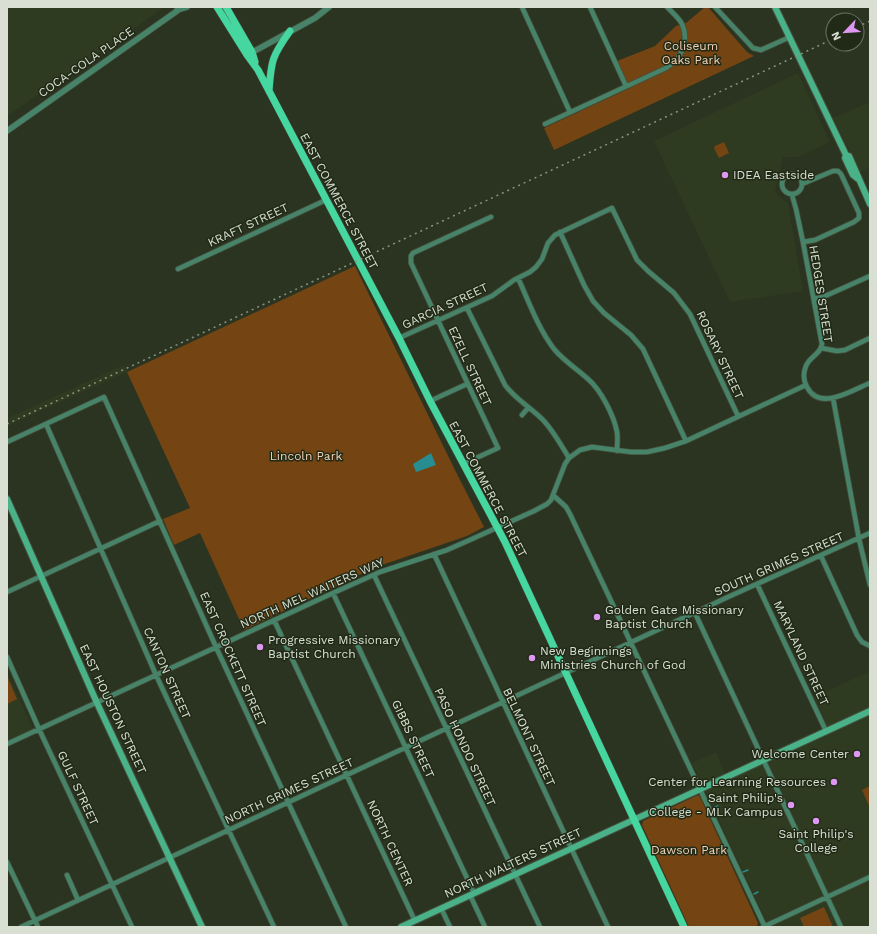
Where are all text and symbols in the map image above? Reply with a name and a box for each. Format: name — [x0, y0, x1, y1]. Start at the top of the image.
north arrow — [825, 12, 865, 52]
street label: COCA-COLA PLACE — [36, 24, 137, 100]
text: N — [829, 30, 844, 42]
park label: Coliseum Oaks Park — [662, 39, 721, 67]
street label: EAST COMMERCE STREET — [297, 131, 381, 271]
place label: IDEA Eastside — [733, 168, 814, 182]
marker: IDEA Eastside — [720, 170, 730, 180]
street label: KRAFT STREET — [206, 200, 290, 250]
street label: HEDGES STREET — [806, 244, 836, 344]
street label: GARCIA STREET — [400, 280, 490, 332]
street label: ROSARY STREET — [693, 309, 747, 401]
street label: EZELL STREET — [445, 324, 495, 408]
street label: EAST COMMERCE STREET — [446, 419, 530, 559]
park label: Lincoln Park — [270, 449, 343, 463]
street label: SOUTH GRIMES STREET — [712, 529, 846, 599]
street label: NORTH MEL WAITERS WAY — [238, 555, 386, 631]
street label: EAST CROCKETT STREET — [197, 589, 269, 729]
street label: MARYLAND STREET — [771, 598, 831, 708]
place label: Golden Gate Missionary Baptist Church — [605, 603, 744, 631]
marker: Golden Gate Missionary Baptist Church — [592, 612, 602, 622]
street label: CANTON STREET — [140, 625, 194, 721]
place label: Progressive Missionary Baptist Church — [268, 633, 401, 661]
street label: EAST HOUSTON STREET — [77, 642, 149, 776]
marker: Progressive Missionary Baptist Church — [255, 642, 265, 652]
place label: New Beginnings Ministries Church of God — [540, 644, 686, 672]
marker: New Beginnings Ministries Church of God — [527, 653, 537, 663]
street label: PASO HONDO STREET — [431, 686, 499, 808]
street label: BELMONT STREET — [500, 686, 558, 788]
street label: GIBBS STREET — [389, 698, 437, 780]
place label: Welcome Center — [752, 747, 849, 761]
street label: GULF STREET — [55, 749, 101, 827]
marker: Welcome Center — [852, 749, 862, 759]
street label: NORTH GRIMES STREET — [222, 755, 356, 827]
place label: Center for Learning Resources — [648, 775, 826, 789]
marker: Center for Learning Resources — [829, 777, 839, 787]
place label: Saint Philip's College - MLK Campus — [649, 791, 783, 819]
street label: NORTH CENTER — [364, 798, 416, 888]
marker: Saint Philip's College - MLK Campus — [786, 800, 796, 810]
marker: Saint Philip's College — [811, 816, 821, 826]
street label: NORTH WALTERS STREET — [442, 825, 584, 901]
place label: Saint Philip's College — [778, 827, 854, 855]
park label: Dawson Park — [651, 843, 727, 857]

